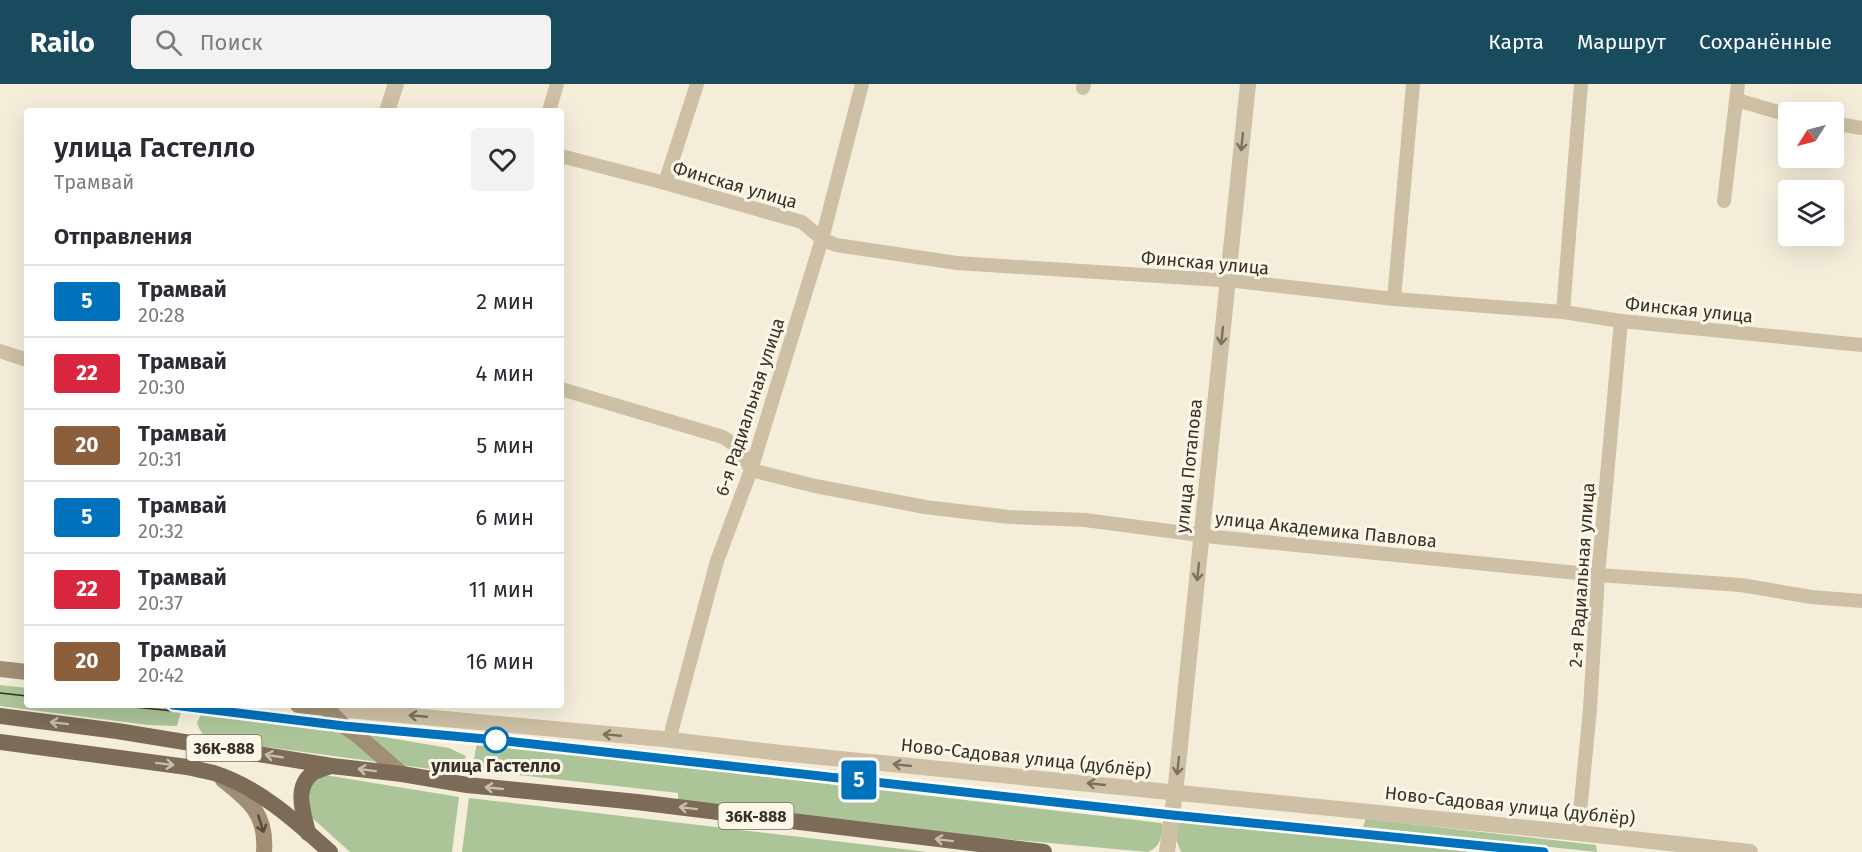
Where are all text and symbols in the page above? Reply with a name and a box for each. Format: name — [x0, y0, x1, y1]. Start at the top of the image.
search box — [131, 15, 551, 69]
text: Railo — [30, 26, 95, 59]
icon: search — [152, 26, 185, 59]
text: Поиск — [200, 29, 263, 56]
text: Карта — [1488, 29, 1544, 55]
text: Маршрут — [1577, 29, 1666, 55]
text: Сохранённые — [1699, 29, 1832, 55]
north arrow — [1778, 102, 1844, 168]
map controls — [1778, 102, 1844, 246]
button: heart — [471, 128, 534, 191]
text: улица Гастелло — [54, 131, 255, 164]
one-way arrow — [1236, 132, 1247, 152]
street label: Финская улица — [670, 157, 800, 213]
text: Трамвай — [54, 170, 134, 194]
button: layers — [1778, 180, 1844, 246]
text: Отправления — [54, 223, 192, 250]
street label: Финская улица — [1140, 246, 1270, 280]
text: Трамвай — [138, 276, 227, 303]
text: 5 — [81, 288, 93, 314]
text: 2 мин — [476, 288, 534, 315]
street label: Финская улица — [1624, 292, 1754, 328]
text: 20:28 — [138, 303, 185, 327]
street label: 6-я Радиальная улица — [711, 315, 789, 499]
one-way arrow — [1216, 326, 1227, 346]
text: Трамвай — [138, 348, 227, 375]
text: 22 — [76, 360, 98, 386]
text: 4 мин — [475, 360, 534, 387]
text: 20:30 — [138, 375, 185, 399]
street label: улица Потапова — [1171, 398, 1207, 534]
text: Трамвай — [138, 420, 227, 447]
text: 20 — [75, 432, 99, 458]
text: 5 мин — [476, 432, 534, 459]
text: 20:31 — [138, 447, 182, 471]
street label: 2-я Радиальная улица — [1565, 482, 1599, 668]
text: Трамвай — [138, 492, 227, 519]
text: 5 — [81, 504, 93, 530]
text: 6 мин — [475, 504, 534, 531]
street label: улица Академика Павлова — [1214, 507, 1438, 553]
text: 20:32 — [138, 519, 184, 543]
one-way arrow — [1192, 562, 1203, 581]
text: Трамвай — [138, 564, 227, 591]
text: 22 — [76, 576, 98, 602]
text: 11 мин — [468, 576, 534, 603]
text: 20:37 — [138, 591, 183, 615]
text: Трамвай — [138, 636, 227, 663]
text: 20 — [75, 648, 99, 674]
text: 16 мин — [466, 648, 534, 675]
text: 20:42 — [138, 663, 184, 687]
one-way arrow — [409, 711, 428, 722]
one-way arrow — [49, 718, 69, 729]
marker: улица Гастелло — [483, 727, 509, 753]
one-way arrow — [603, 729, 623, 740]
street label: Ново-Садовая улица (дублёр) — [900, 734, 1153, 782]
road number: 36К-888 — [186, 735, 262, 761]
one-way arrow — [265, 751, 284, 762]
place label: улица Гастелло — [430, 755, 561, 777]
one-way arrow — [1172, 755, 1183, 775]
one-way arrow — [154, 759, 174, 770]
one-way arrow — [893, 759, 913, 770]
line badge: 5 — [840, 760, 878, 800]
one-way arrow — [358, 764, 377, 775]
text: 5 — [853, 767, 865, 793]
one-way arrow — [1087, 778, 1107, 789]
one-way arrow — [485, 782, 505, 793]
street label: Ново-Садовая улица (дублёр) — [1384, 782, 1637, 830]
one-way arrow — [679, 802, 699, 813]
road number: 36К-888 — [718, 803, 794, 829]
one-way arrow — [256, 815, 267, 834]
one-way arrow — [935, 834, 955, 845]

